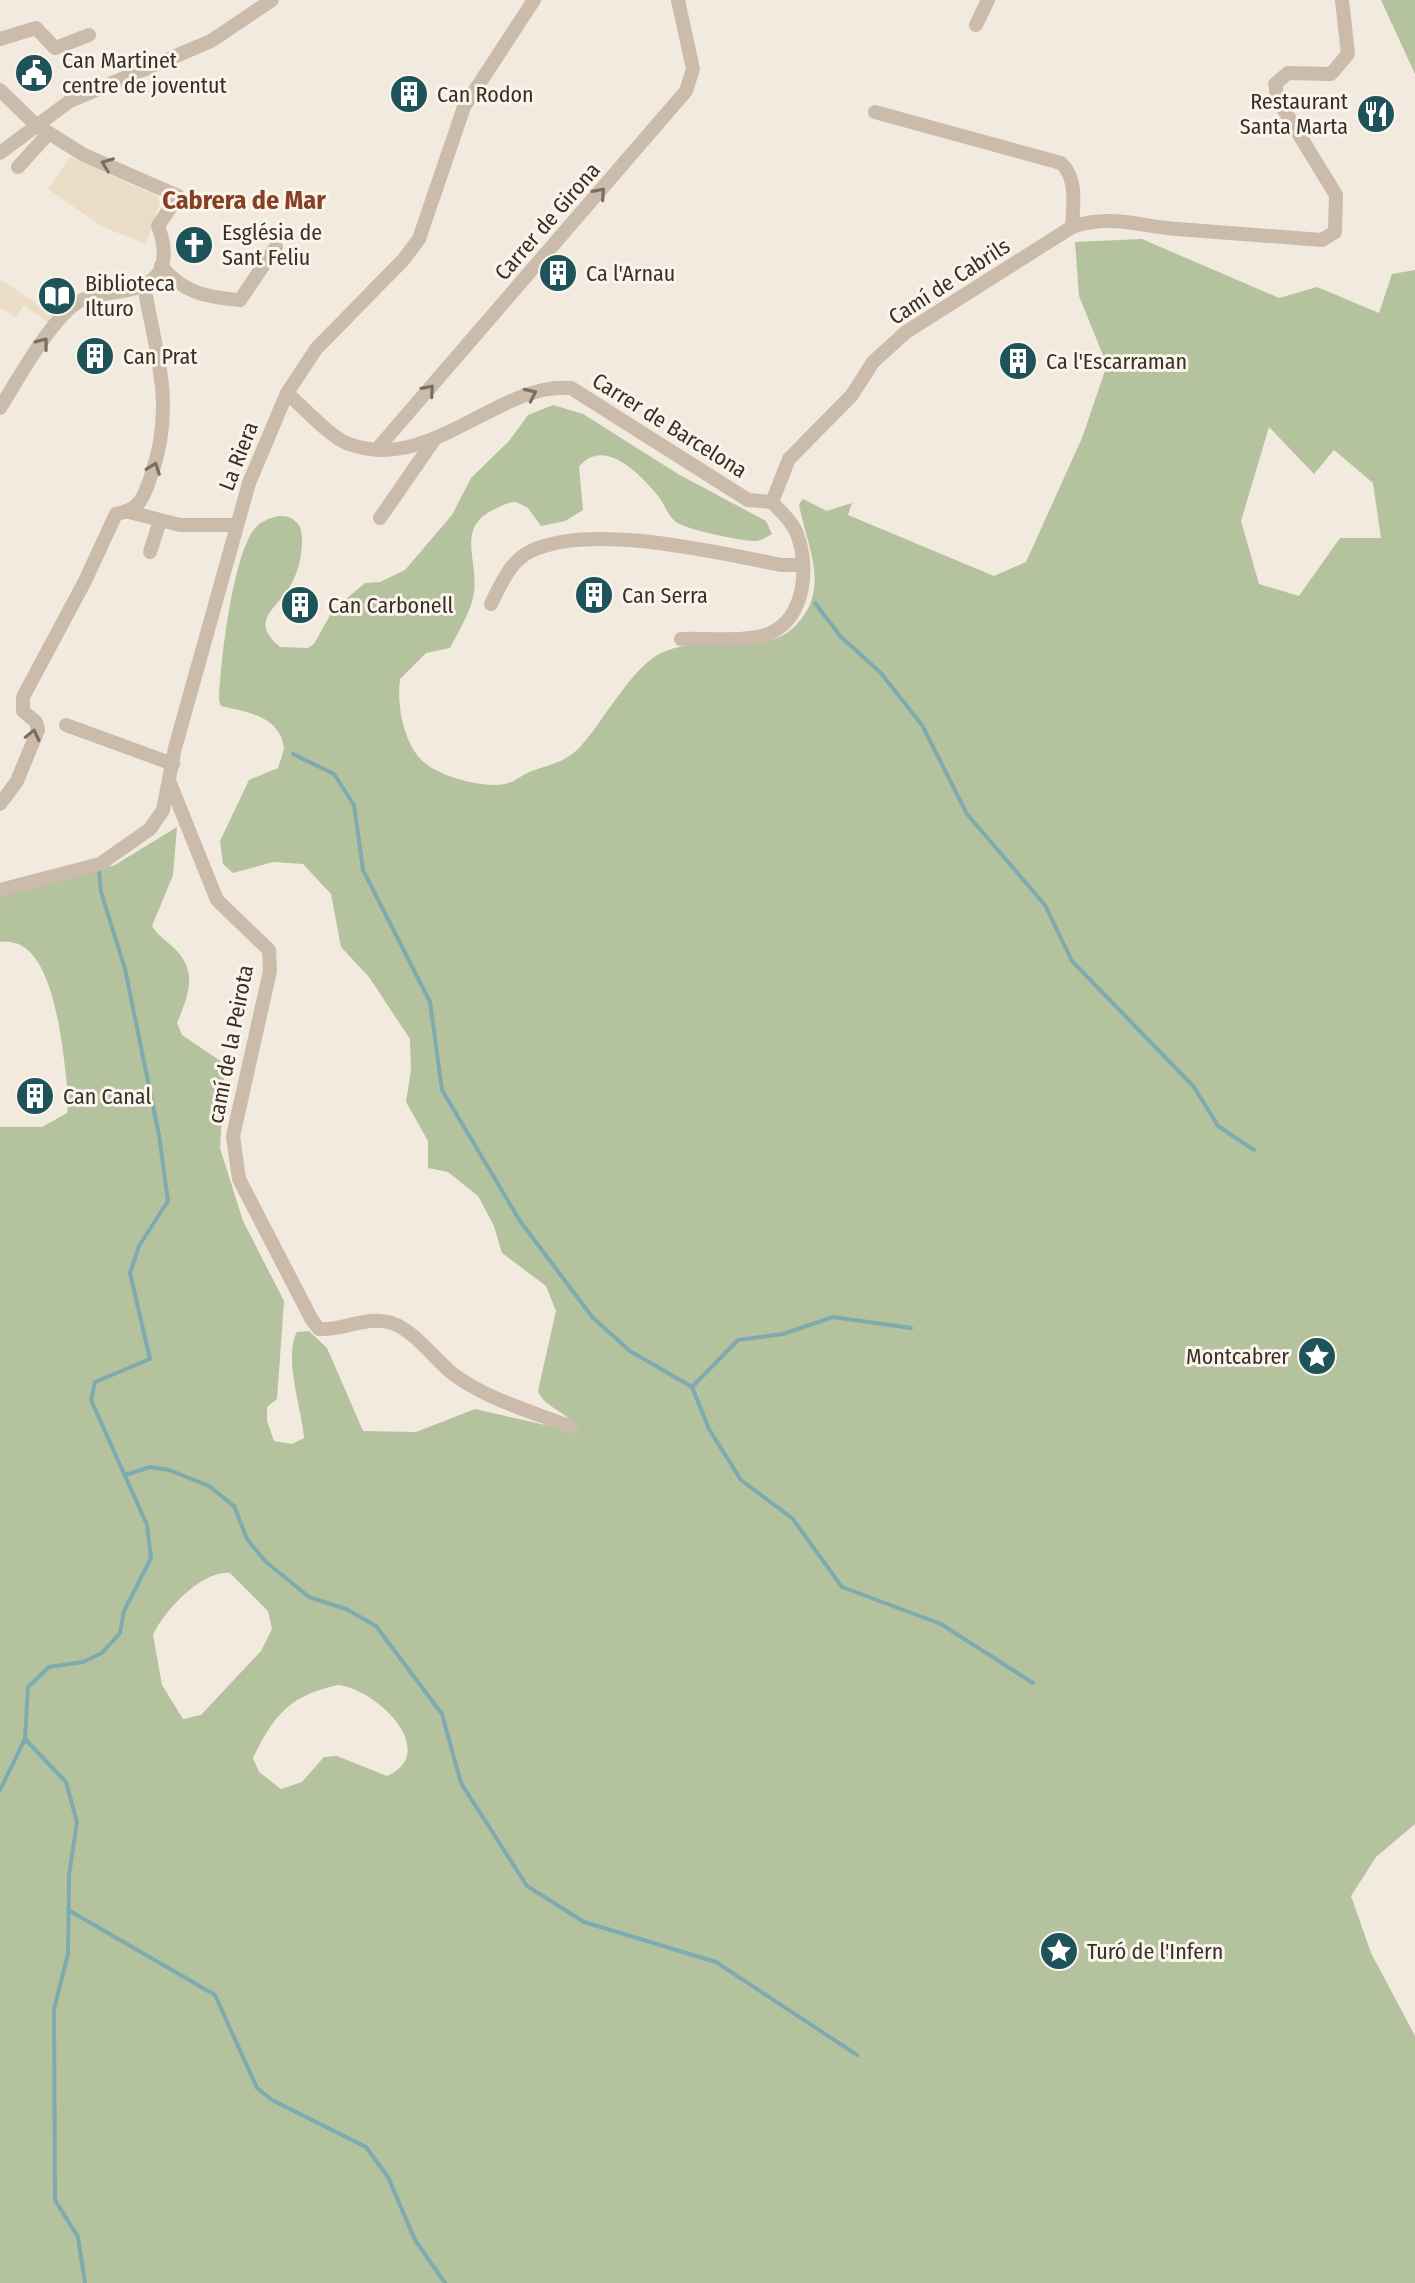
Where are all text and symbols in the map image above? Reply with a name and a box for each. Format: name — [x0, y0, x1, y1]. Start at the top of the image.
place label: Can Martinet centre de joventut — [62, 47, 227, 99]
public building icon: Can Martinet centre de joventut — [13, 52, 55, 94]
building icon: Can Rodon — [388, 73, 430, 115]
place label: Can Rodon — [437, 81, 534, 108]
place label: Restaurant Santa Marta — [1240, 88, 1349, 140]
restaurant icon: Restaurant Santa Marta — [1355, 93, 1397, 135]
one-way arrow — [101, 157, 115, 174]
street label: Carrer de Girona — [489, 157, 606, 286]
district label: Cabrera de Mar — [162, 185, 326, 216]
one-way arrow — [590, 188, 604, 203]
place label: Església de Sant Feliu — [222, 219, 322, 271]
church icon: Església de Sant Feliu — [173, 224, 215, 266]
street label: Camí de Cabrils — [884, 232, 1015, 331]
building icon: Ca l'Arnau — [537, 252, 579, 294]
place label: Ca l'Arnau — [586, 260, 675, 287]
place label: Biblioteca Ilturo — [85, 270, 175, 322]
library icon: Biblioteca Ilturo — [36, 275, 78, 317]
building icon: Can Prat — [74, 335, 116, 377]
one-way arrow — [33, 337, 47, 352]
building icon: Ca l'Escarraman — [997, 340, 1039, 382]
place label: Can Prat — [123, 343, 198, 370]
place label: Ca l'Escarraman — [1046, 348, 1187, 375]
street label: Carrer de Barcelona — [587, 367, 752, 484]
one-way arrow — [420, 384, 434, 399]
one-way arrow — [523, 388, 537, 404]
street label: La Riera — [213, 418, 264, 495]
one-way arrow — [144, 462, 161, 476]
building icon: Can Serra — [573, 574, 615, 616]
place label: Can Serra — [622, 582, 708, 609]
building icon: Can Carbonell — [279, 584, 321, 626]
place label: Can Carbonell — [328, 592, 453, 619]
one-way arrow — [24, 729, 41, 742]
street label: camí de la Peirota — [202, 963, 259, 1126]
building icon: Can Canal — [14, 1075, 56, 1117]
place label: Can Canal — [63, 1083, 151, 1110]
place icon: Montcabrer — [1296, 1335, 1338, 1377]
place label: Montcabrer — [1186, 1343, 1289, 1370]
place icon: Turó de l'Infern — [1038, 1930, 1080, 1972]
place label: Turó de l'Infern — [1087, 1938, 1223, 1965]

